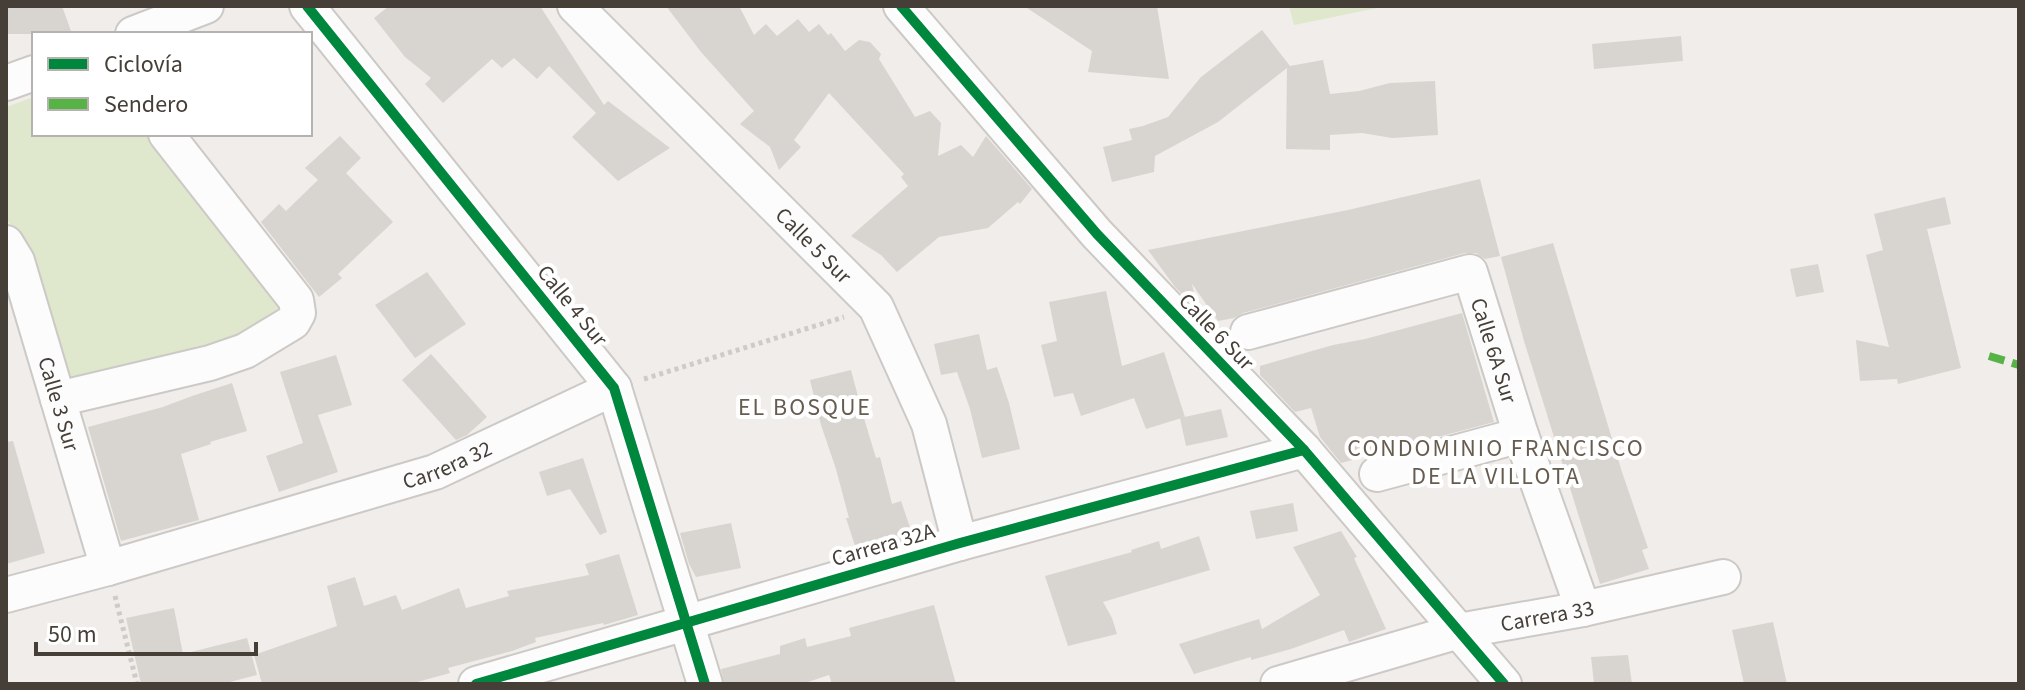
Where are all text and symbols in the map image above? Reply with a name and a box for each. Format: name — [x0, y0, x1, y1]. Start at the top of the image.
legend — [32, 32, 312, 136]
text: Ciclovía — [104, 47, 183, 82]
text: Sendero — [104, 87, 188, 122]
street label: Calle 5 Sur — [768, 200, 859, 292]
street label: Calle 4 Sur — [529, 258, 615, 354]
street label: Calle 6 Sur — [1171, 286, 1262, 378]
street label: Calle 6A Sur — [1462, 294, 1525, 408]
street label: Calle 3 Sur — [29, 353, 88, 455]
district label: EL BOSQUE — [738, 390, 872, 425]
district label: CONDOMINIO FRANCISCO DE LA VILLOTA — [1347, 431, 1645, 494]
street label: Carrera 32 — [399, 433, 497, 498]
street label: Carrera 32A — [828, 515, 939, 575]
street label: Carrera 33 — [1498, 592, 1597, 640]
scale bar — [36, 606, 256, 656]
text: 50 m — [48, 617, 97, 652]

